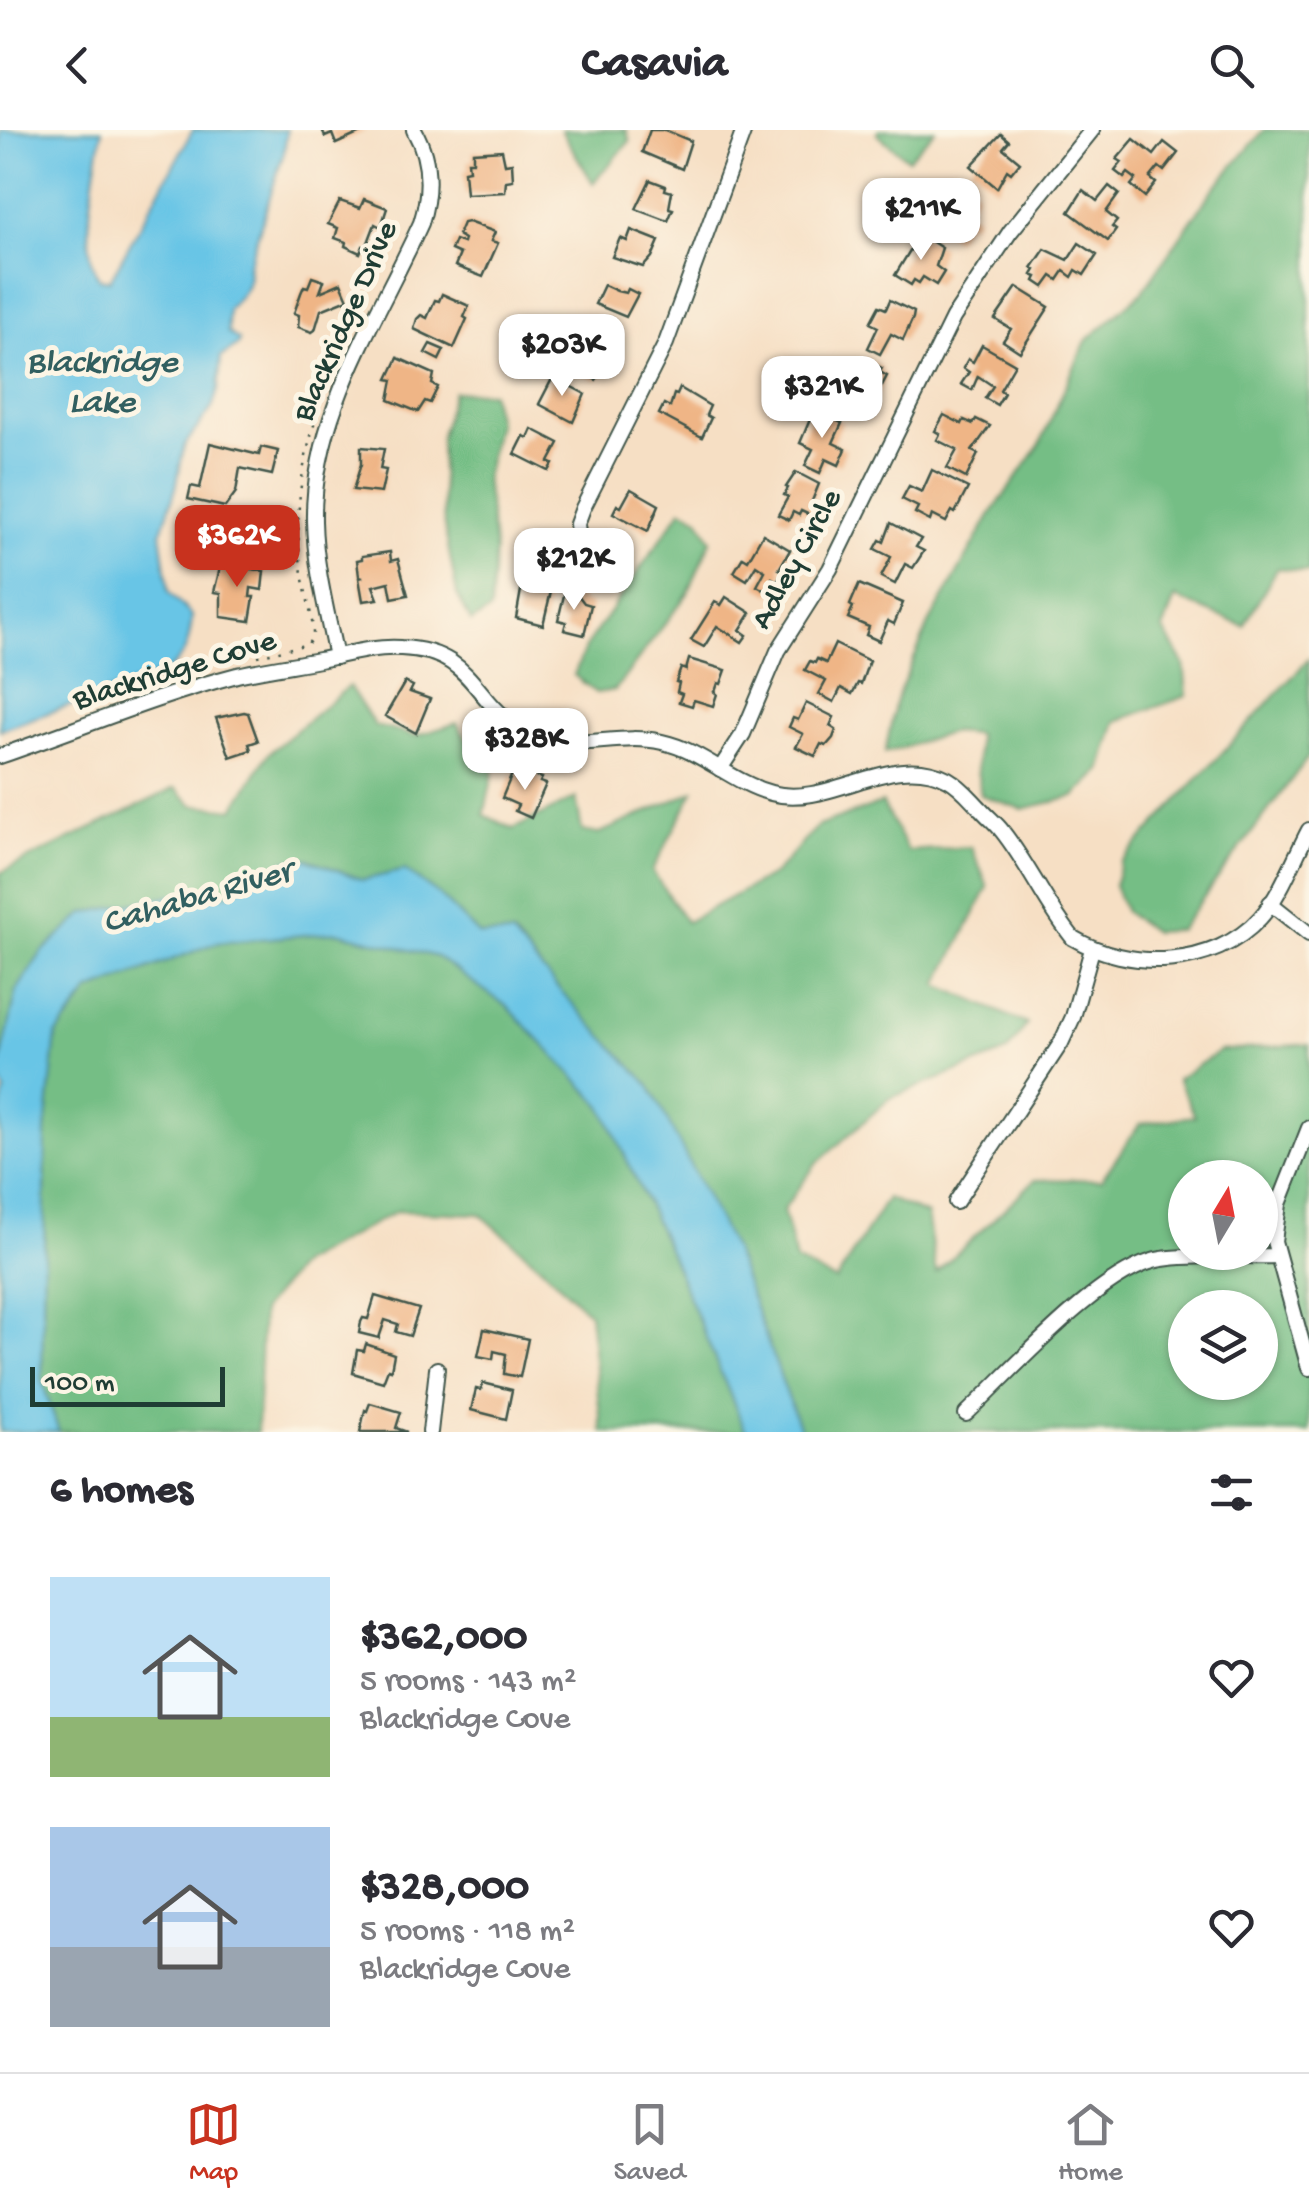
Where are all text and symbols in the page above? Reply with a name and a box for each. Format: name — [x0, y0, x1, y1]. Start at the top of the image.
icon: back — [50, 38, 105, 93]
icon: search — [1204, 38, 1259, 93]
text: Casavia — [582, 39, 727, 92]
pin: $211K — [851, 178, 991, 263]
text: $211K — [884, 191, 958, 229]
street label: Blackridge Drive — [285, 215, 408, 429]
pin: $203K — [492, 314, 632, 399]
text: $203K — [521, 327, 603, 365]
water label: Blackridge Lake — [27, 344, 179, 425]
pin: $321K — [752, 356, 892, 441]
text: $321K — [783, 369, 861, 407]
street label: Adley Circle — [744, 483, 852, 637]
pin: $362K — [167, 505, 307, 590]
text: $362K — [197, 518, 277, 556]
pin: $212K — [504, 528, 644, 613]
text: $212K — [536, 541, 612, 579]
street label: Blackridge Cove — [68, 623, 282, 721]
pin: $328K — [455, 708, 595, 793]
text: $328K — [484, 721, 566, 759]
water label: Cahaba River — [99, 851, 304, 946]
north arrow — [1168, 1160, 1278, 1270]
map controls — [1168, 1160, 1278, 1400]
button: layers — [1168, 1290, 1278, 1400]
scale bar — [30, 1362, 225, 1406]
text: 100 m — [45, 1368, 115, 1401]
icon: filters — [1204, 1465, 1259, 1520]
text: 6 homes — [50, 1468, 193, 1517]
text: $362,000 — [360, 1615, 527, 1664]
icon: home — [130, 1617, 250, 1737]
icon: heart — [1204, 1650, 1259, 1705]
text: 5 rooms · 143 m² — [360, 1664, 576, 1702]
text: Blackridge Cove — [360, 1702, 570, 1740]
text: $328,000 — [360, 1865, 529, 1914]
icon: home — [130, 1867, 250, 1987]
icon: heart — [1204, 1900, 1259, 1955]
text: 5 rooms · 118 m² — [360, 1914, 575, 1952]
text: Blackridge Cove — [360, 1952, 570, 1990]
tab: Map — [186, 2097, 241, 2190]
tab: Saved — [614, 2097, 685, 2190]
tab: Home — [1058, 2097, 1123, 2190]

